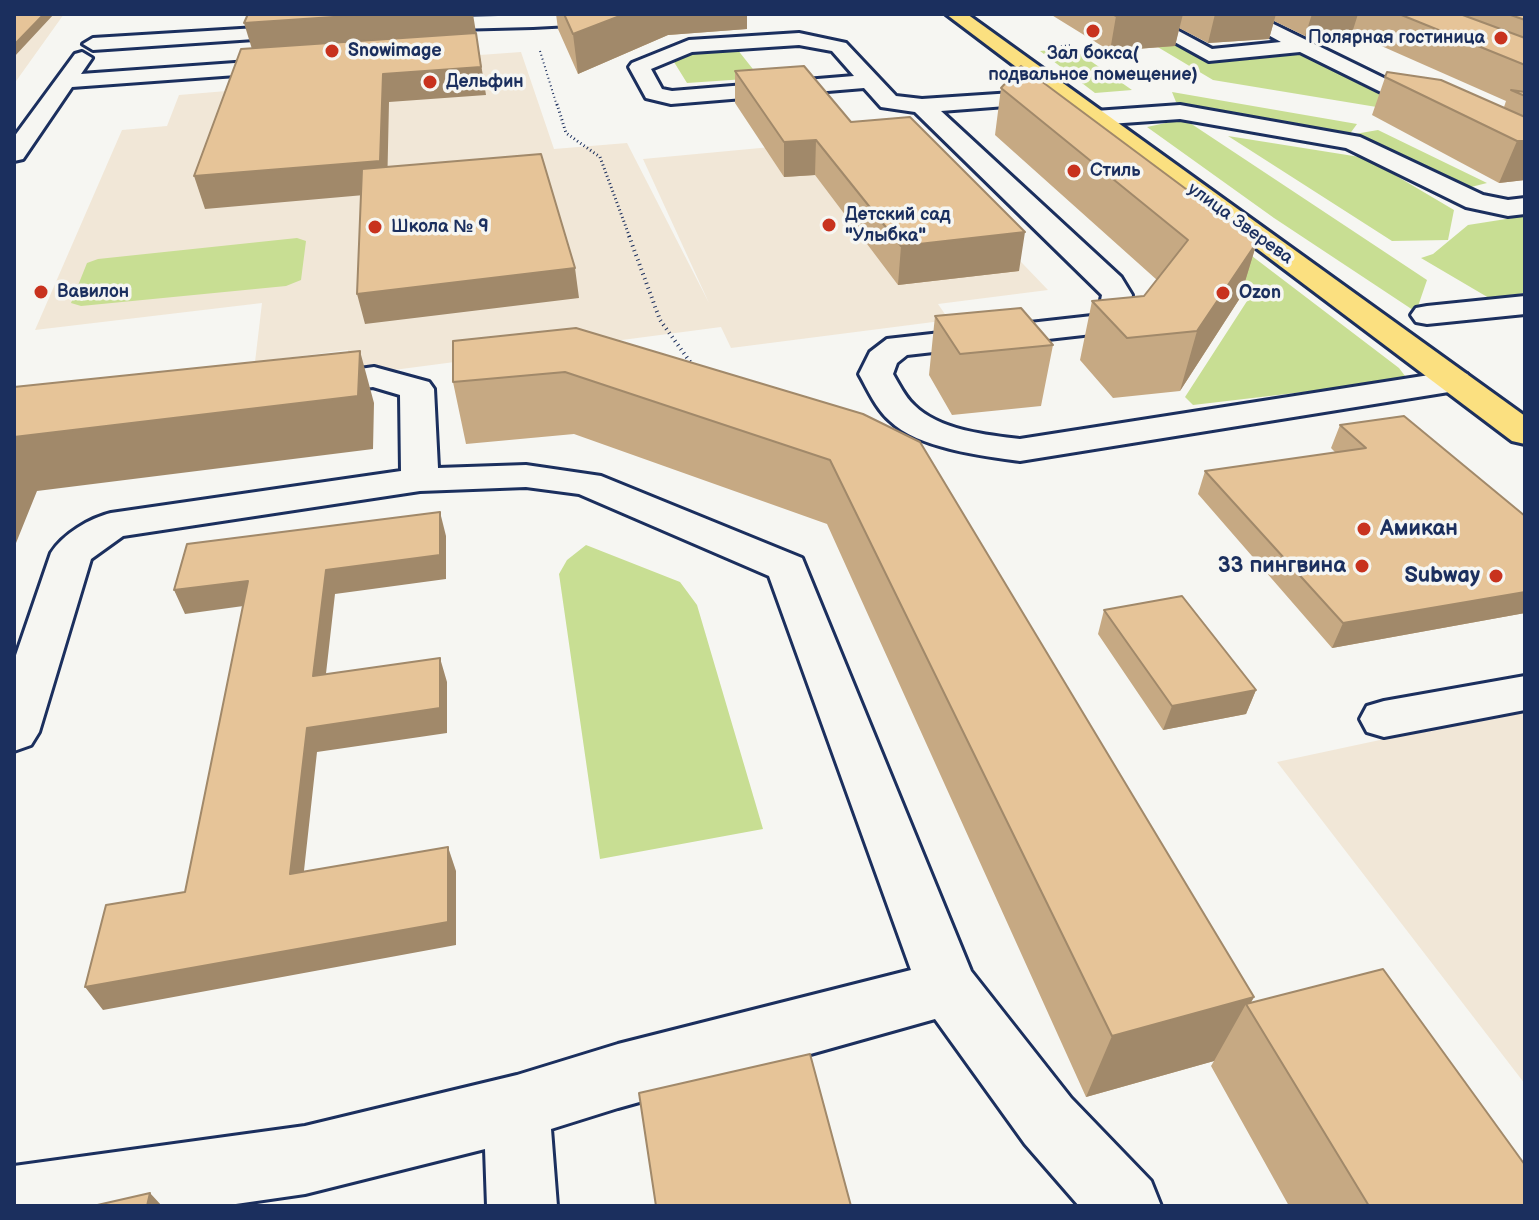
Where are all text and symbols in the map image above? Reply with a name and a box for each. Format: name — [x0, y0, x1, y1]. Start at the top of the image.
marker: Зал бокса( подвальное помещение) — [1084, 22, 1102, 40]
place label: Полярная гостиница — [1308, 27, 1485, 49]
marker: Полярная гостиница — [1492, 29, 1510, 47]
place label: Snowimage — [348, 40, 442, 62]
marker: Snowimage — [323, 42, 341, 60]
place label: Зал бокса( подвальное помещение) — [988, 43, 1198, 86]
place label: Дельфин — [446, 71, 524, 93]
marker: Дельфин — [421, 73, 439, 91]
place label: Стиль — [1090, 160, 1140, 182]
marker: Стиль — [1065, 162, 1083, 180]
street label: улица Зверева — [1183, 179, 1297, 269]
place label: Детский сад "Улыбка" — [845, 204, 950, 246]
place label: Школа № 9 — [391, 216, 489, 238]
marker: Детский сад "Улыбка" — [820, 216, 838, 234]
marker: Школа № 9 — [366, 218, 384, 236]
place label: Вавилон — [57, 281, 129, 303]
place label: Ozon — [1239, 282, 1281, 304]
marker: Вавилон — [32, 283, 50, 301]
marker: Ozon — [1214, 284, 1232, 302]
place label: Амикан — [1380, 516, 1458, 542]
marker: Амикан — [1355, 520, 1373, 538]
place label: 33 пингвина — [1218, 553, 1346, 579]
marker: 33 пингвина — [1353, 557, 1371, 575]
place label: Subway — [1404, 563, 1480, 589]
marker: Subway — [1487, 567, 1505, 585]

